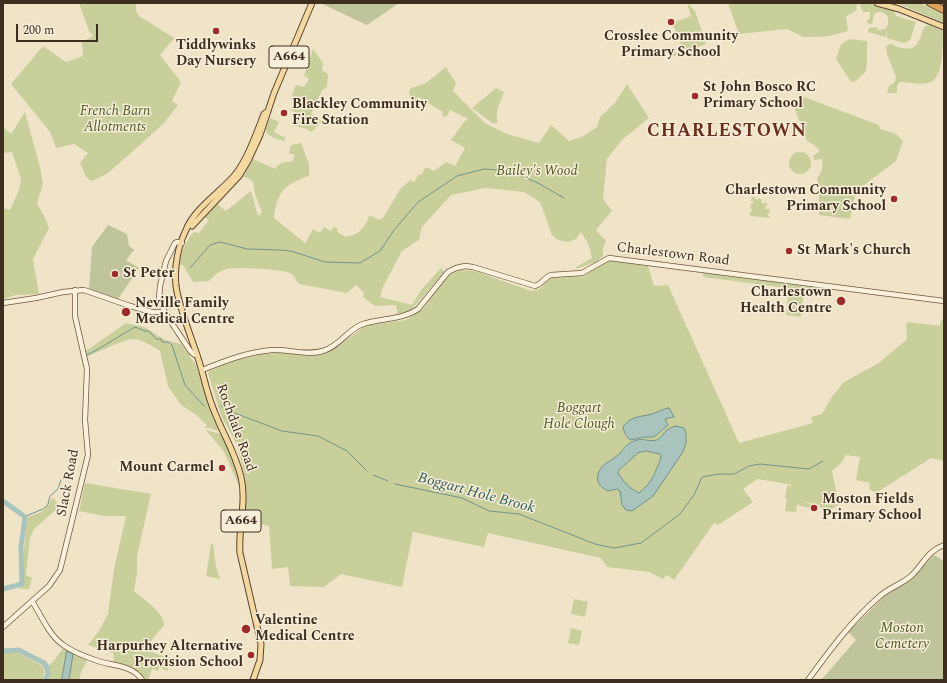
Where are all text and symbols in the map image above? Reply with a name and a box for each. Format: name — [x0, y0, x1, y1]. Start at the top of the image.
scale bar — [18, 16, 100, 42]
marker: Crosslee Community Primary School — [666, 17, 676, 27]
text: 200 m — [23, 21, 54, 40]
marker: Tiddlywinks Day Nursery — [211, 26, 221, 36]
place label: Crosslee Community Primary School — [604, 29, 738, 62]
place label: Tiddlywinks Day Nursery — [176, 38, 256, 70]
road number: A664 — [269, 46, 309, 68]
place label: St John Bosco RC Primary School — [703, 80, 816, 112]
marker: St John Bosco RC Primary School — [690, 91, 700, 101]
place label: Blackley Community Fire Station — [292, 97, 427, 130]
park label: French Barn Allotments — [80, 104, 150, 136]
marker: Blackley Community Fire Station — [279, 108, 289, 118]
district label: CHARLESTOWN — [647, 121, 807, 143]
park label: Bailey's Wood — [496, 164, 578, 180]
place label: Charlestown Community Primary School — [725, 183, 886, 216]
marker: Charlestown Community Primary School — [889, 194, 899, 204]
street label: Charlestown Road — [616, 240, 730, 270]
place label: St Mark's Church — [797, 243, 911, 259]
marker: St Mark's Church — [784, 246, 794, 256]
place label: St Peter — [123, 266, 175, 282]
marker: St Peter — [110, 269, 120, 279]
place label: Charlestown Health Centre — [740, 285, 832, 318]
marker: Charlestown Health Centre — [835, 295, 847, 307]
place label: Neville Family Medical Centre — [135, 296, 235, 328]
marker: Neville Family Medical Centre — [120, 306, 132, 318]
street label: Rochdale Road — [211, 382, 259, 474]
park label: Boggart Hole Clough — [543, 401, 615, 434]
street label: Slack Road — [54, 448, 84, 518]
place label: Mount Carmel — [119, 460, 214, 476]
marker: Mount Carmel — [217, 463, 227, 473]
water label: Boggart Hole Brook — [415, 470, 537, 518]
place label: Moston Fields Primary School — [822, 492, 922, 524]
marker: Moston Fields Primary School — [809, 503, 819, 513]
road number: A664 — [221, 510, 261, 532]
place label: Valentine Medical Centre — [255, 613, 355, 646]
park label: Moston Cemetery — [875, 621, 929, 654]
marker: Valentine Medical Centre — [240, 623, 252, 635]
place label: Harpurhey Alternative Provision School — [97, 639, 243, 672]
marker: Harpurhey Alternative Provision School — [246, 650, 256, 660]

